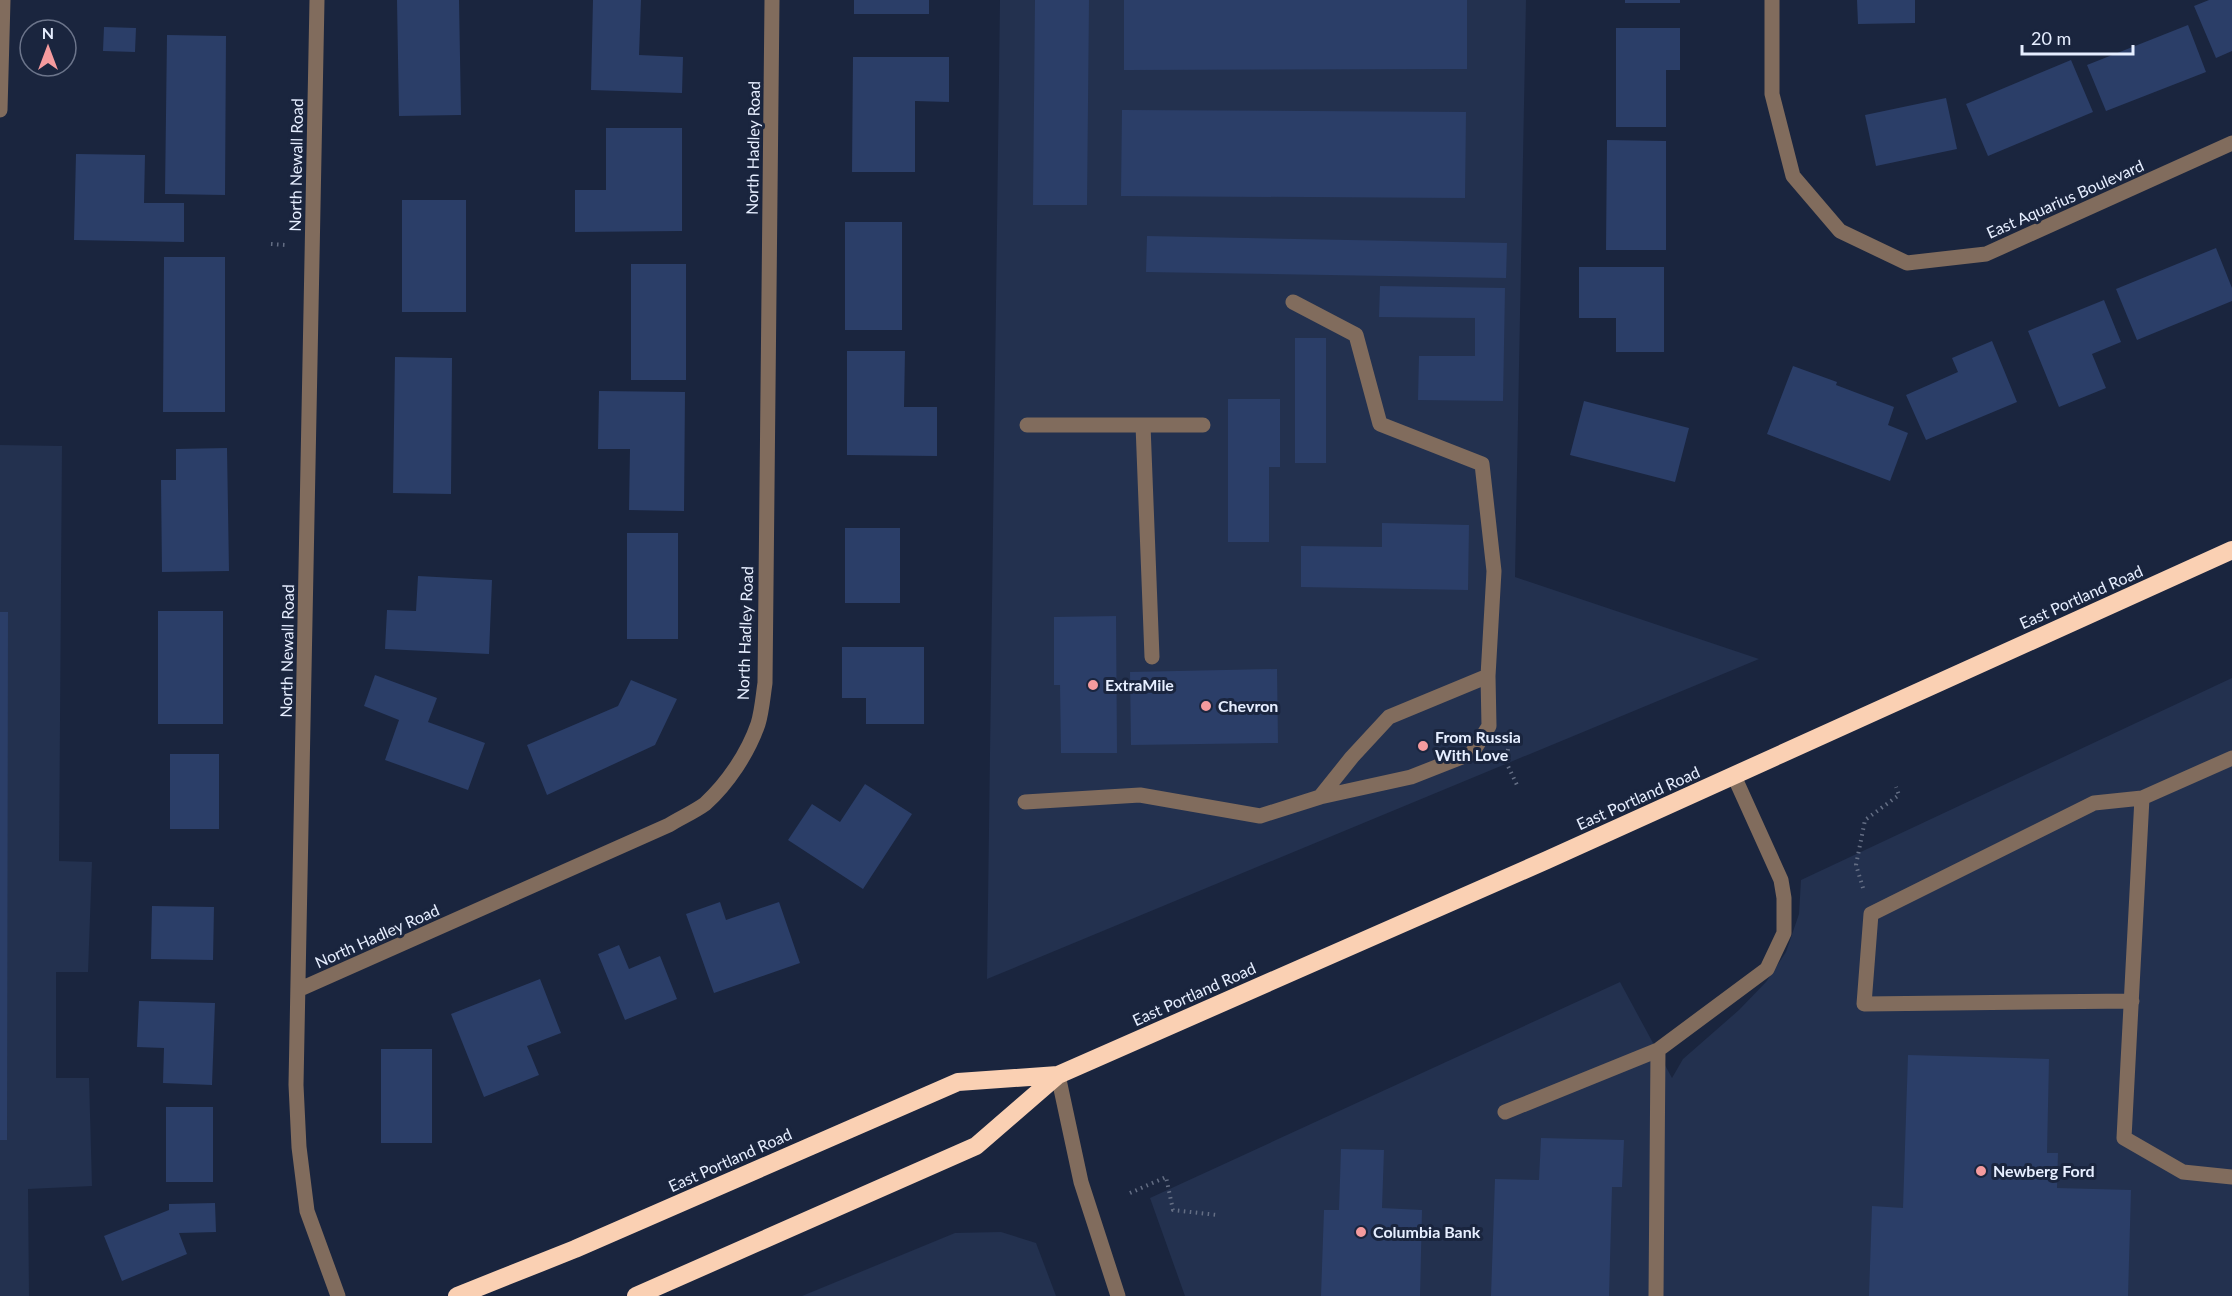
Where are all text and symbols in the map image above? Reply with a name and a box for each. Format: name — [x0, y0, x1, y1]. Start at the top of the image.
north arrow — [18, 18, 78, 78]
scale bar — [2022, 18, 2133, 56]
text: N — [42, 23, 54, 42]
text: 20 m — [2031, 27, 2071, 49]
street label: North Hadley Road — [742, 81, 763, 215]
street label: North Newall Road — [285, 98, 306, 232]
street label: East Aquarius Boulevard — [1983, 155, 2146, 242]
street label: East Portland Road — [2016, 561, 2145, 632]
street label: North Hadley Road — [733, 566, 756, 700]
street label: North Newall Road — [276, 584, 297, 718]
place label: ExtraMile — [1105, 675, 1174, 694]
marker: ExtraMile — [1086, 678, 1100, 692]
place label: Chevron — [1218, 696, 1278, 715]
marker: Chevron — [1199, 699, 1213, 713]
place label: From Russia With Love — [1435, 727, 1521, 764]
marker: From Russia With Love — [1416, 739, 1430, 753]
street label: East Portland Road — [1573, 762, 1702, 833]
street label: North Hadley Road — [312, 900, 442, 971]
street label: East Portland Road — [1129, 958, 1258, 1029]
street label: East Portland Road — [665, 1124, 794, 1195]
place label: Newberg Ford — [1993, 1161, 2095, 1180]
marker: Newberg Ford — [1974, 1164, 1988, 1178]
place label: Columbia Bank — [1373, 1222, 1481, 1241]
marker: Columbia Bank — [1354, 1225, 1368, 1239]

